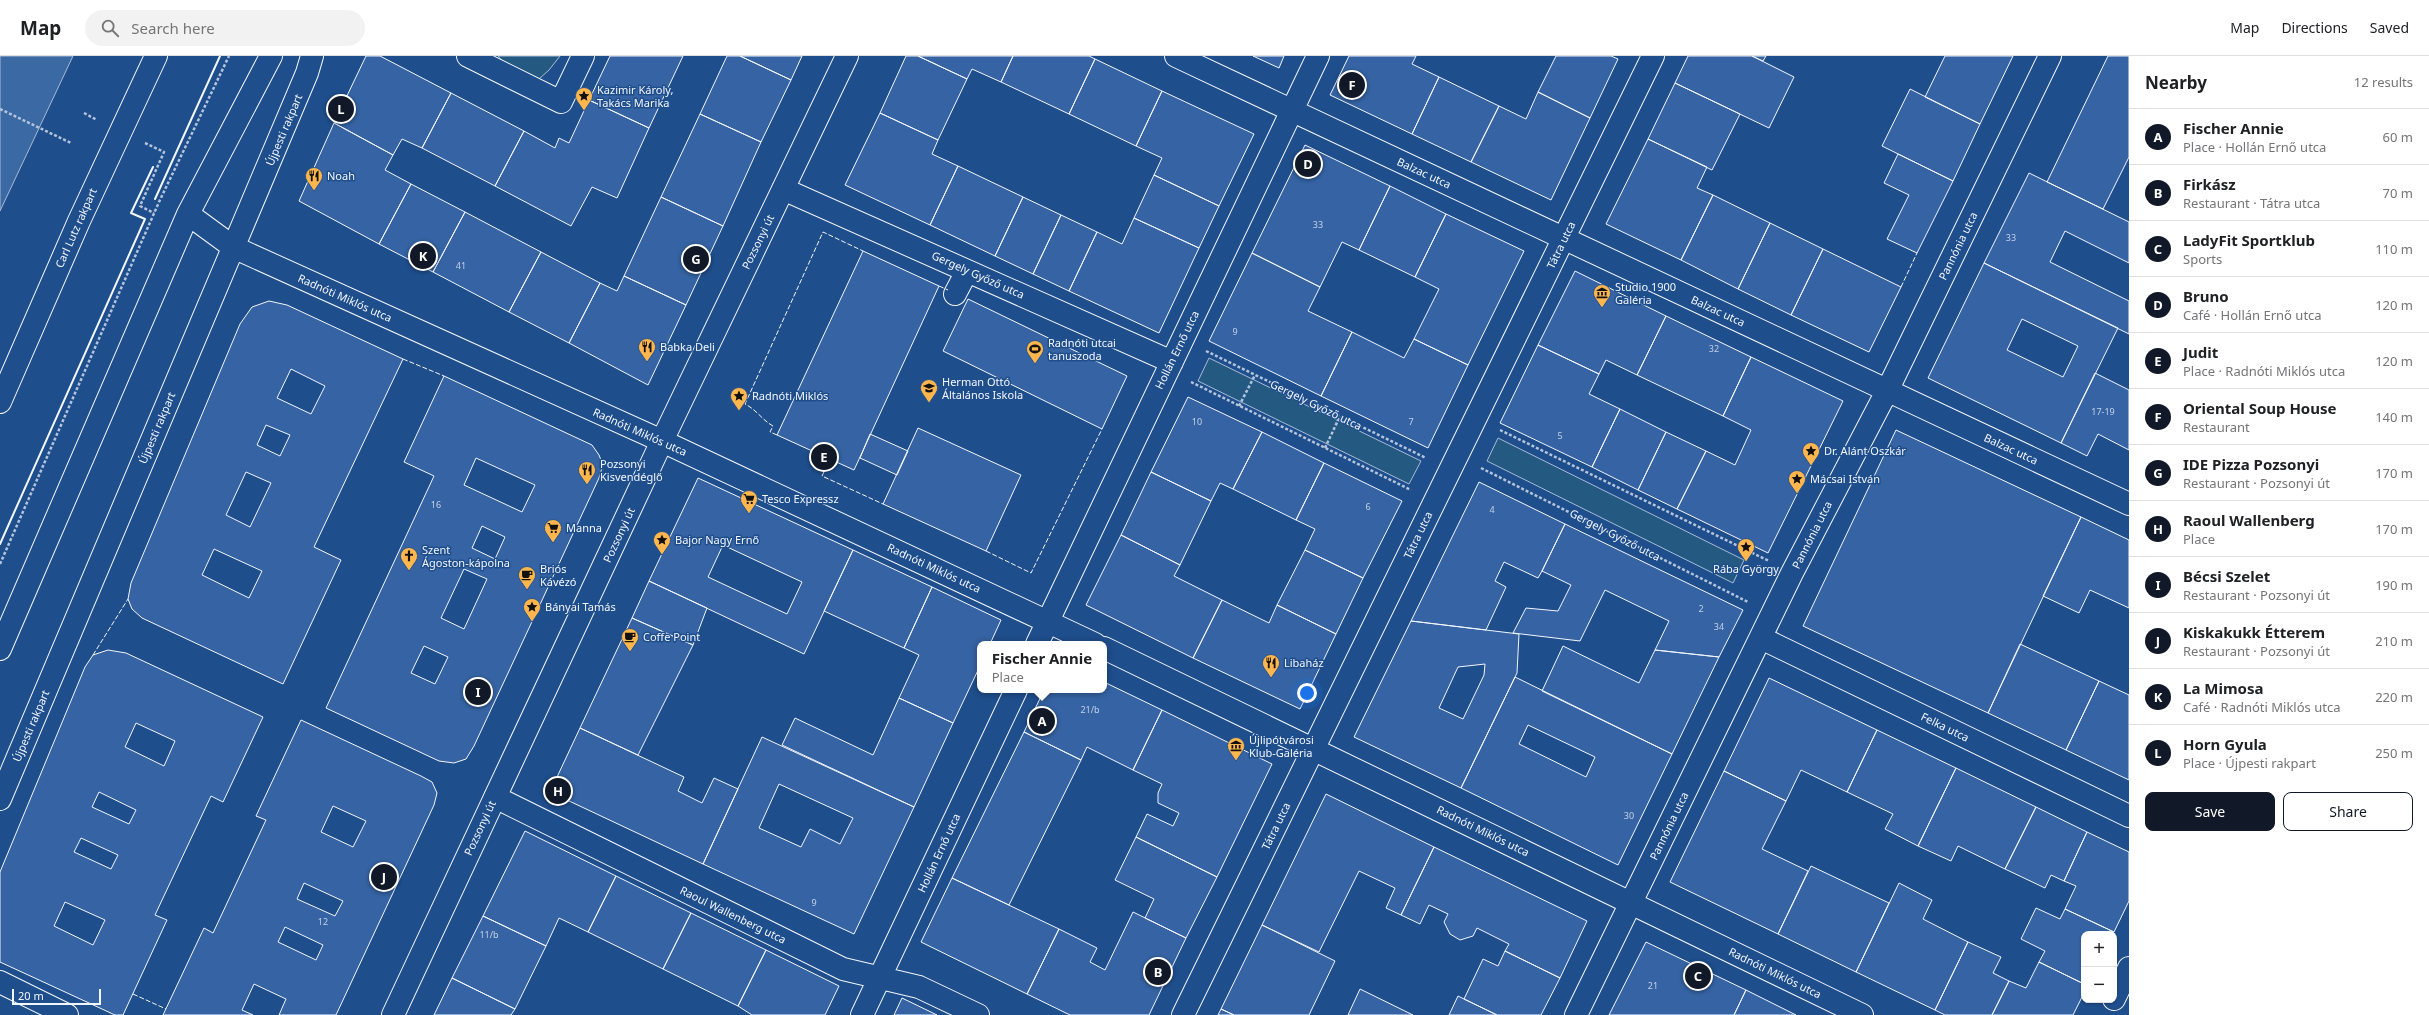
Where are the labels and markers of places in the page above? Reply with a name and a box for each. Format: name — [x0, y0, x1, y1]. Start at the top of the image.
pin: F — [1339, 70, 1365, 100]
place label: Kazimir Károly, Takács Marika — [597, 82, 673, 110]
place icon: Kazimir Károly, Takács Marika — [574, 86, 594, 111]
pin: L — [328, 94, 354, 124]
pin: D — [1295, 149, 1321, 179]
restaurant icon: Noah — [304, 166, 324, 191]
place label: Noah — [327, 168, 355, 183]
pin: K — [410, 241, 436, 271]
pin: G — [683, 244, 709, 274]
place label: Studio 1900 Galéria — [1615, 279, 1676, 307]
museum icon: Studio 1900 Galéria — [1592, 283, 1612, 308]
place label: Radnóti utcai tanuszoda — [1048, 335, 1116, 363]
restaurant icon: Babka Deli — [637, 337, 657, 362]
place label: Babka Deli — [660, 339, 715, 354]
sports icon: Radnóti utcai tanuszoda — [1025, 339, 1045, 364]
place label: Herman Ottó Általános Iskola — [942, 374, 1023, 402]
school or university icon: Herman Ottó Általános Iskola — [919, 378, 939, 403]
place icon: Radnóti Miklós — [729, 386, 749, 411]
place label: Radnóti Miklós — [752, 388, 828, 403]
place icon: Dr. Alánt Oszkár — [1801, 441, 1821, 466]
pin: E — [811, 442, 837, 472]
place label: Dr. Alánt Oszkár — [1824, 443, 1906, 458]
place label: Pozsonyi Kisvendéglő — [600, 456, 663, 484]
restaurant icon: Pozsonyi Kisvendéglő — [577, 460, 597, 485]
place icon: Mácsai István — [1787, 469, 1807, 494]
place label: Mácsai István — [1810, 471, 1880, 486]
supermarket icon: Tesco Expressz — [739, 489, 759, 514]
place label: Tesco Expressz — [762, 491, 839, 506]
supermarket icon: Manna — [543, 518, 563, 543]
place label: Manna — [566, 520, 602, 535]
place icon: Bajor Nagy Ernő — [652, 530, 672, 555]
place label: Bajor Nagy Ernő — [675, 532, 759, 547]
place icon: Rába György — [1736, 537, 1756, 562]
place label: Szent Ágoston-kápolna — [422, 542, 510, 570]
church icon: Szent Ágoston-kápolna — [399, 546, 419, 571]
place label: Briós Kávézó — [540, 561, 577, 589]
place label: Rába György — [1713, 561, 1779, 576]
cafe icon: Briós Kávézó — [517, 565, 537, 590]
place icon: Bányai Tamás — [522, 597, 542, 622]
place label: Bányai Tamás — [545, 599, 616, 614]
cafe icon: Coffe Point — [620, 627, 640, 652]
place label: Coffe Point — [643, 629, 700, 644]
restaurant icon: Libaház — [1261, 653, 1281, 678]
place label: Libaház — [1284, 655, 1324, 670]
pin: I — [465, 677, 491, 707]
pin: A — [1029, 706, 1055, 736]
place label: Újlipótvárosi Klub-Galéria — [1249, 732, 1314, 760]
museum icon: Újlipótvárosi Klub-Galéria — [1226, 736, 1246, 761]
pin: H — [545, 776, 571, 806]
pin: J — [371, 862, 397, 892]
pin: B — [1145, 957, 1171, 987]
pin: C — [1685, 961, 1711, 991]

